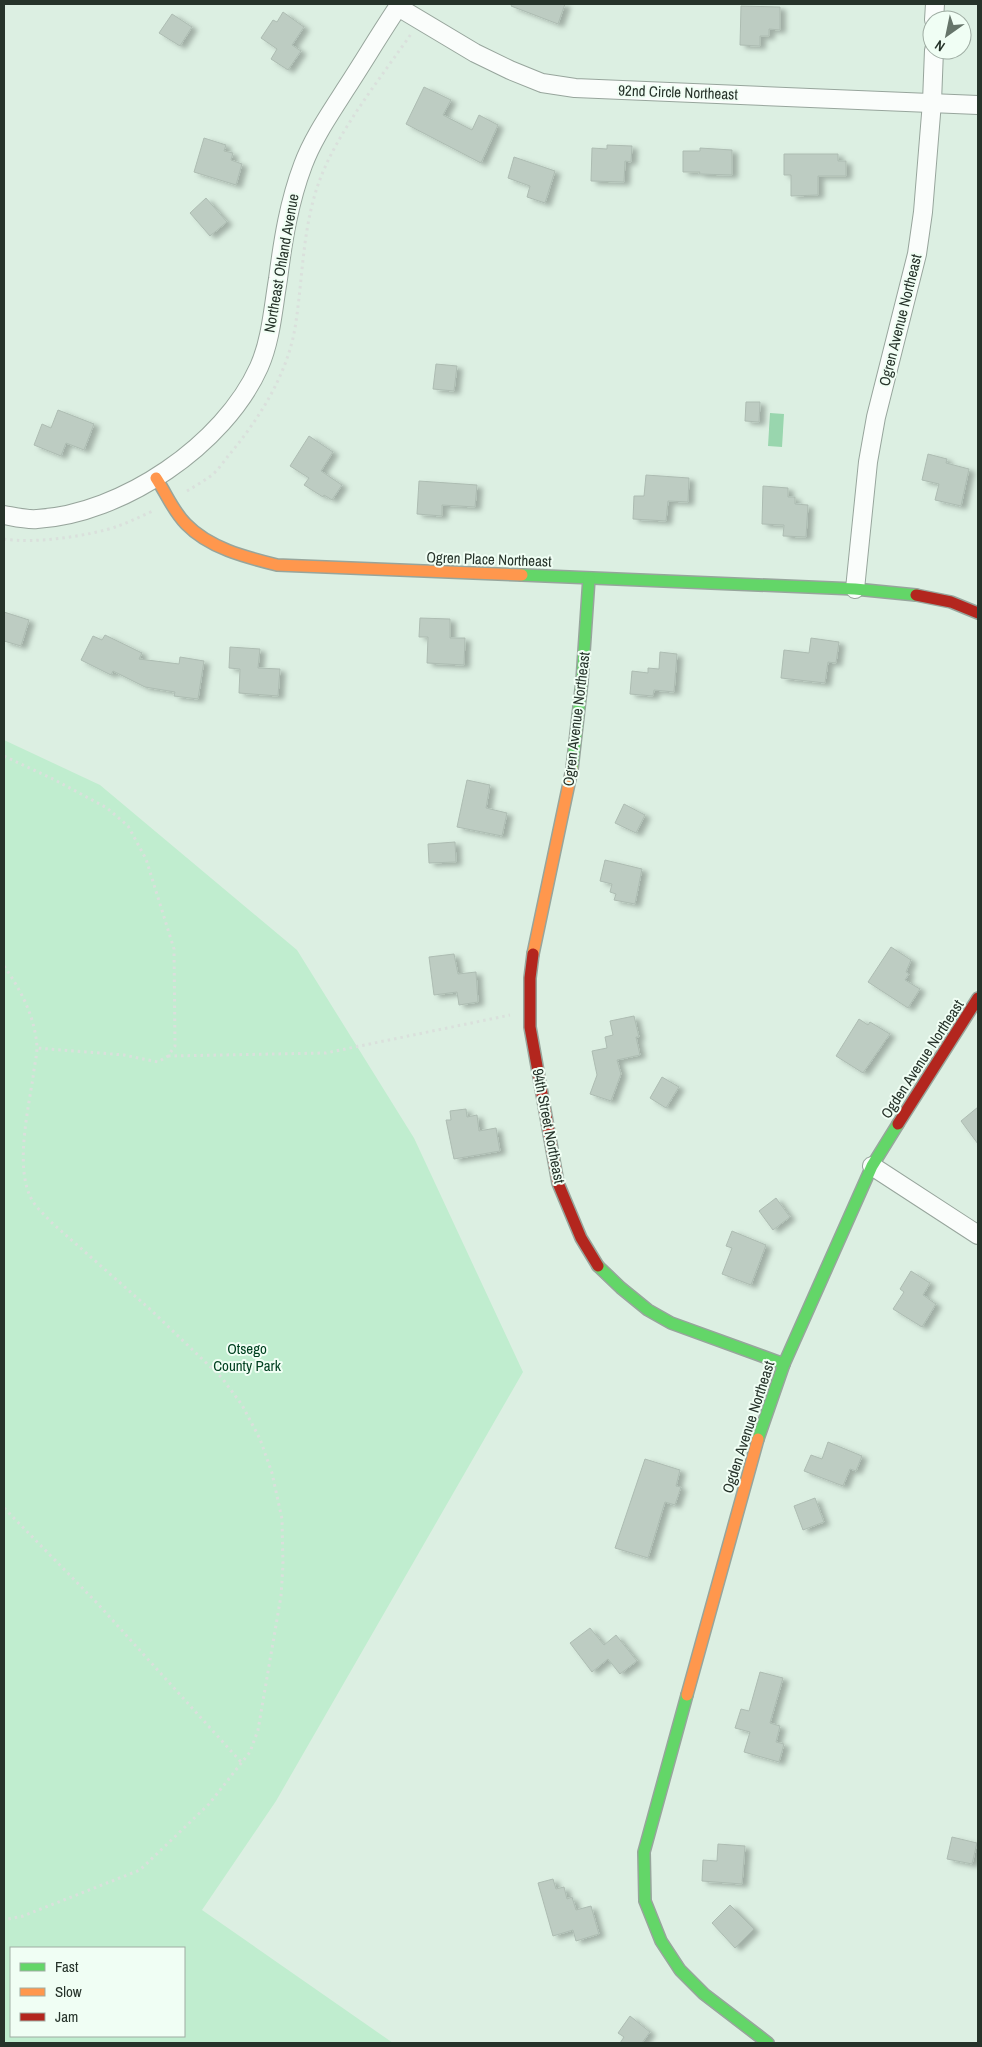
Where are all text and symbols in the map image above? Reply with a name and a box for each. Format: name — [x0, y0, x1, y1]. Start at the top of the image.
north arrow — [922, 10, 972, 60]
text: N — [932, 36, 948, 56]
street label: 92nd Circle Northeast — [618, 79, 739, 105]
street label: Northeast Ohland Avenue — [258, 192, 304, 334]
street label: Ogren Avenue Northeast — [873, 251, 927, 388]
street label: Ogren Place Northeast — [426, 546, 552, 572]
street label: Ogren Avenue Northeast — [557, 650, 595, 787]
street label: Ogden Avenue Northeast — [876, 995, 969, 1123]
street label: 94th Street Northeast — [528, 1067, 571, 1186]
park label: Otsego County Park — [213, 1338, 282, 1376]
street label: Ogden Avenue Northeast — [717, 1358, 779, 1496]
legend — [10, 1947, 185, 2037]
text: Fast — [55, 1956, 79, 1977]
text: Slow — [55, 1981, 82, 2002]
text: Jam — [55, 2006, 78, 2027]

